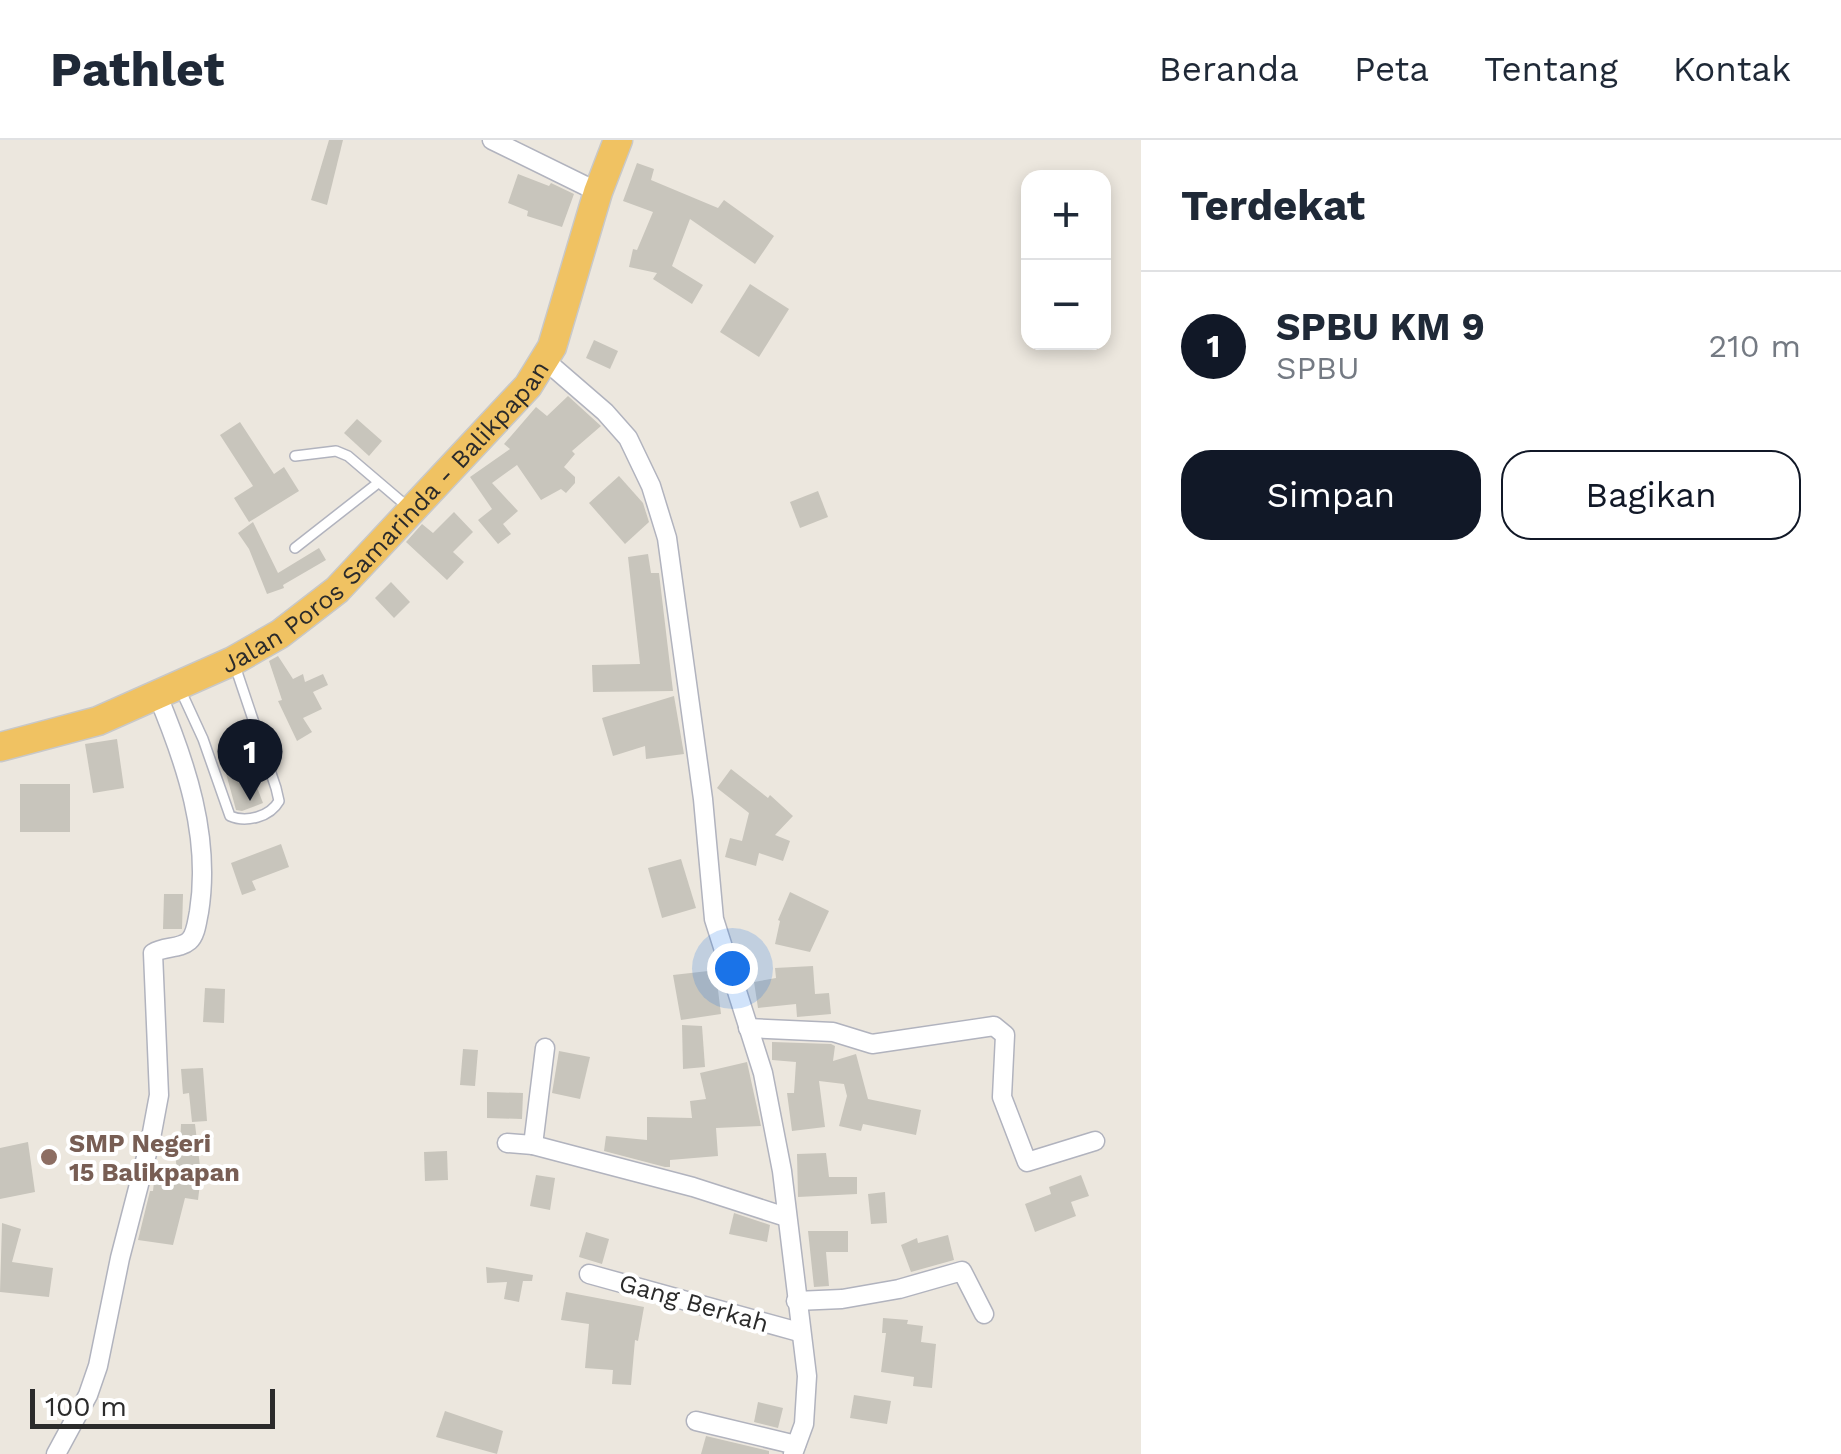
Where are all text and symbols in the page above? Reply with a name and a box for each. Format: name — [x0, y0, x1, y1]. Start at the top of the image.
text: Pathlet — [50, 41, 224, 98]
text: Beranda — [1159, 48, 1299, 90]
text: Peta — [1354, 48, 1429, 90]
text: Tentang — [1484, 48, 1618, 90]
text: Kontak — [1673, 48, 1791, 90]
map controls — [1021, 170, 1111, 350]
button: + — [1021, 170, 1111, 260]
text: Terdekat — [1181, 181, 1365, 230]
button: − — [1021, 260, 1111, 350]
text: SPBU KM 9 — [1276, 305, 1485, 349]
text: 1 — [1207, 327, 1220, 365]
text: 210 m — [1709, 327, 1801, 365]
text: SPBU — [1276, 349, 1360, 387]
street label: Jalan Poros Samarinda - Balikpapan — [217, 355, 555, 679]
button: Simpan — [1181, 450, 1481, 540]
button: Bagikan — [1501, 450, 1801, 540]
pin: 1 — [218, 718, 282, 801]
your location — [707, 943, 758, 994]
place label: SMP Negeri 15 Balikpapan — [69, 1129, 240, 1187]
marker: SMP Negeri 15 Balikpapan — [38, 1146, 60, 1168]
street label: Gang Berkah — [616, 1268, 772, 1338]
scale bar — [30, 1384, 275, 1428]
text: 100 m — [45, 1390, 127, 1423]

